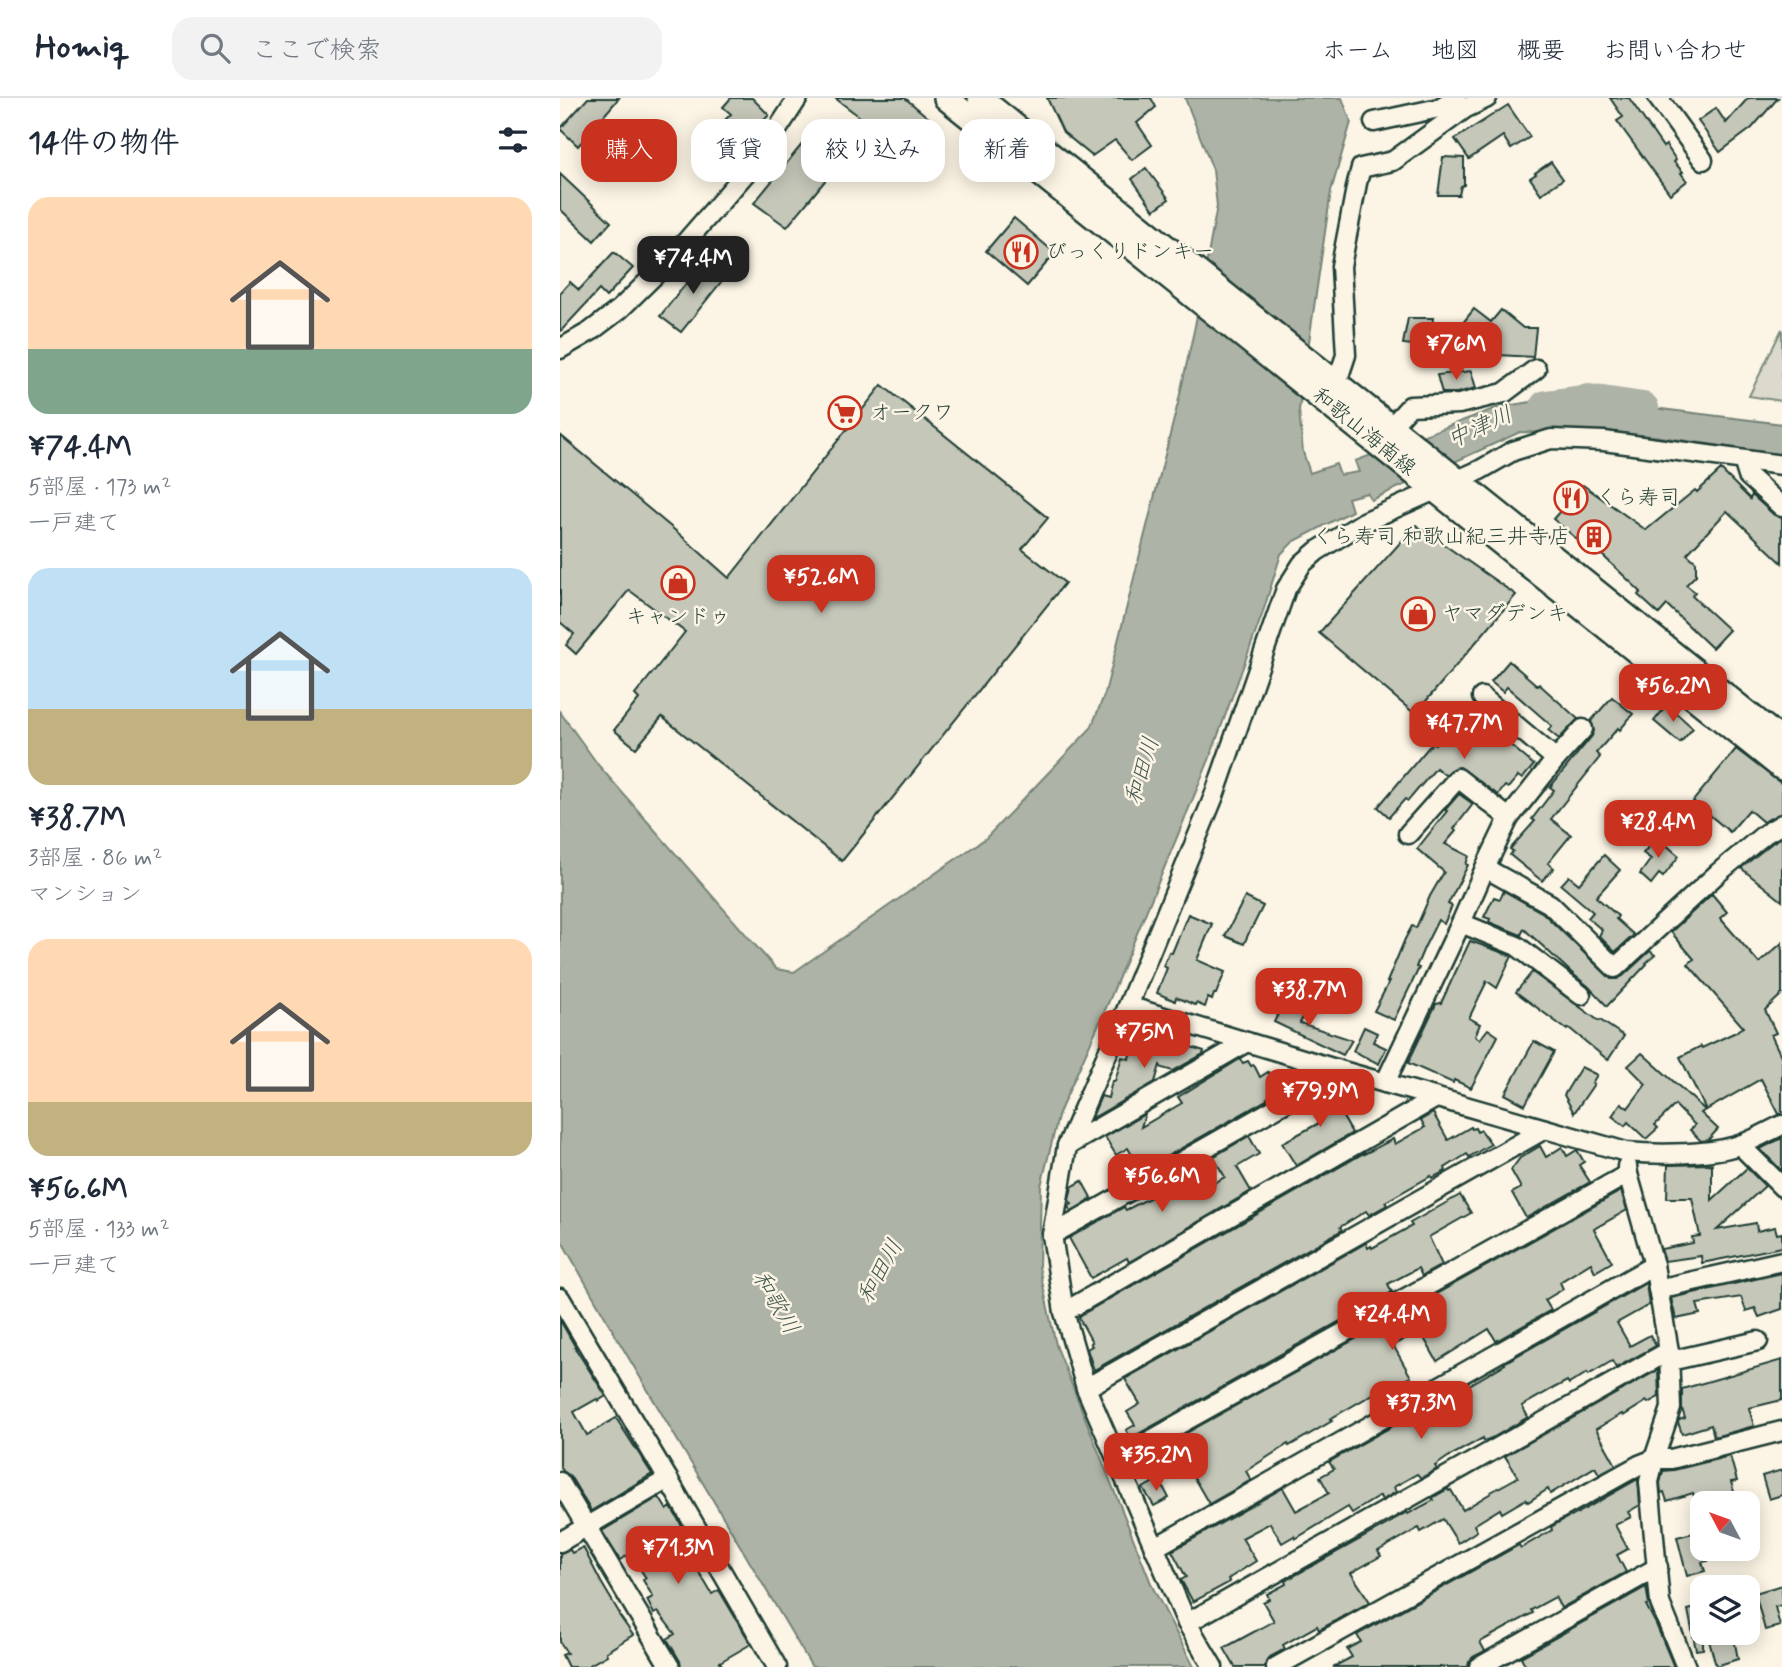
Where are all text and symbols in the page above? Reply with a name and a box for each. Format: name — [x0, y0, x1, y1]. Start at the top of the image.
search box — [172, 17, 662, 80]
text: Homiq — [35, 26, 130, 70]
icon: search — [196, 29, 234, 67]
text: ここで検索 — [252, 34, 382, 68]
text: ホーム — [1322, 36, 1393, 67]
text: 地図 — [1431, 36, 1479, 67]
text: 概要 — [1517, 36, 1565, 67]
text: お問い合わせ — [1603, 36, 1747, 67]
chip: 購入 — [581, 119, 677, 182]
chip: 賃貸 — [691, 119, 787, 182]
chip: 絞り込み — [801, 119, 945, 182]
chip: 新着 — [959, 119, 1055, 182]
icon: filters — [494, 121, 532, 159]
text: 14件の物件 — [28, 124, 180, 163]
restaurant icon: びっくりドンキー — [1002, 233, 1040, 271]
pin: ¥74.4M — [636, 236, 750, 296]
place label: びっくりドンキー — [1046, 238, 1214, 266]
icon: home — [217, 242, 343, 368]
text: ¥74.4M — [653, 244, 733, 274]
pin: ¥76M — [1415, 322, 1497, 382]
text: ¥76M — [1426, 330, 1486, 360]
street label: 和歌山海南線 — [1306, 381, 1422, 483]
supermarket icon: オークワ — [826, 394, 864, 432]
place label: オークワ — [870, 399, 954, 427]
water label: 中津川 — [1442, 400, 1518, 456]
text: ¥74.4M — [28, 428, 132, 467]
text: 5部屋 · 173 m² — [28, 473, 171, 503]
restaurant icon: くら寿司 — [1552, 479, 1590, 517]
place label: くら寿司 — [1596, 484, 1680, 512]
text: 一戸建て — [28, 509, 120, 539]
building icon: くら寿司 和歌山紀三井寺店 — [1575, 518, 1613, 556]
place label: くら寿司 和歌山紀三井寺店 — [1312, 523, 1570, 551]
pin: ¥52.6M — [764, 556, 878, 615]
text: ¥52.6M — [783, 563, 859, 593]
shop icon: キャンドゥ — [659, 564, 697, 602]
shop icon: ヤマダデンキ — [1399, 595, 1437, 633]
place label: ヤマダデンキ — [1442, 600, 1568, 628]
place label: キャンドゥ — [626, 603, 731, 631]
icon: home — [217, 613, 343, 739]
pin: ¥56.2M — [1616, 664, 1730, 724]
text: ¥56.2M — [1635, 672, 1711, 702]
pin: ¥47.7M — [1407, 702, 1521, 761]
text: ¥47.7M — [1425, 709, 1503, 739]
water label: 和田川 — [1119, 734, 1167, 808]
text: ¥38.7M — [28, 799, 126, 838]
pin: ¥28.4M — [1601, 800, 1715, 860]
text: ¥28.4M — [1620, 808, 1696, 838]
text: 3部屋 · 86 m² — [28, 844, 162, 874]
text: マンション — [28, 880, 142, 910]
pin: ¥38.7M — [1252, 968, 1366, 1028]
text: ¥38.7M — [1271, 976, 1347, 1006]
icon: home — [217, 984, 343, 1110]
pin: ¥75M — [1103, 1010, 1185, 1070]
text: ¥75M — [1114, 1018, 1174, 1048]
pin: ¥79.9M — [1263, 1070, 1377, 1129]
text: ¥79.9M — [1281, 1077, 1359, 1107]
pin: ¥56.6M — [1105, 1154, 1219, 1214]
text: ¥56.6M — [1124, 1162, 1200, 1192]
text: ¥56.6M — [28, 1170, 128, 1209]
text: 5部屋 · 133 m² — [28, 1215, 170, 1245]
water label: 和田川 — [851, 1235, 911, 1309]
text: 一戸建て — [28, 1251, 120, 1281]
water label: 和歌川 — [745, 1266, 805, 1340]
pin: ¥24.4M — [1335, 1292, 1449, 1352]
text: ¥24.4M — [1354, 1300, 1430, 1330]
pin: ¥37.3M — [1364, 1382, 1478, 1441]
text: ¥37.3M — [1386, 1389, 1456, 1419]
pin: ¥35.2M — [1099, 1434, 1213, 1493]
text: ¥35.2M — [1120, 1441, 1192, 1471]
north arrow — [1690, 1491, 1760, 1561]
map controls — [1690, 1491, 1760, 1645]
pin: ¥71.3M — [621, 1526, 735, 1586]
text: ¥71.3M — [642, 1534, 714, 1564]
button: layers — [1690, 1575, 1760, 1645]

